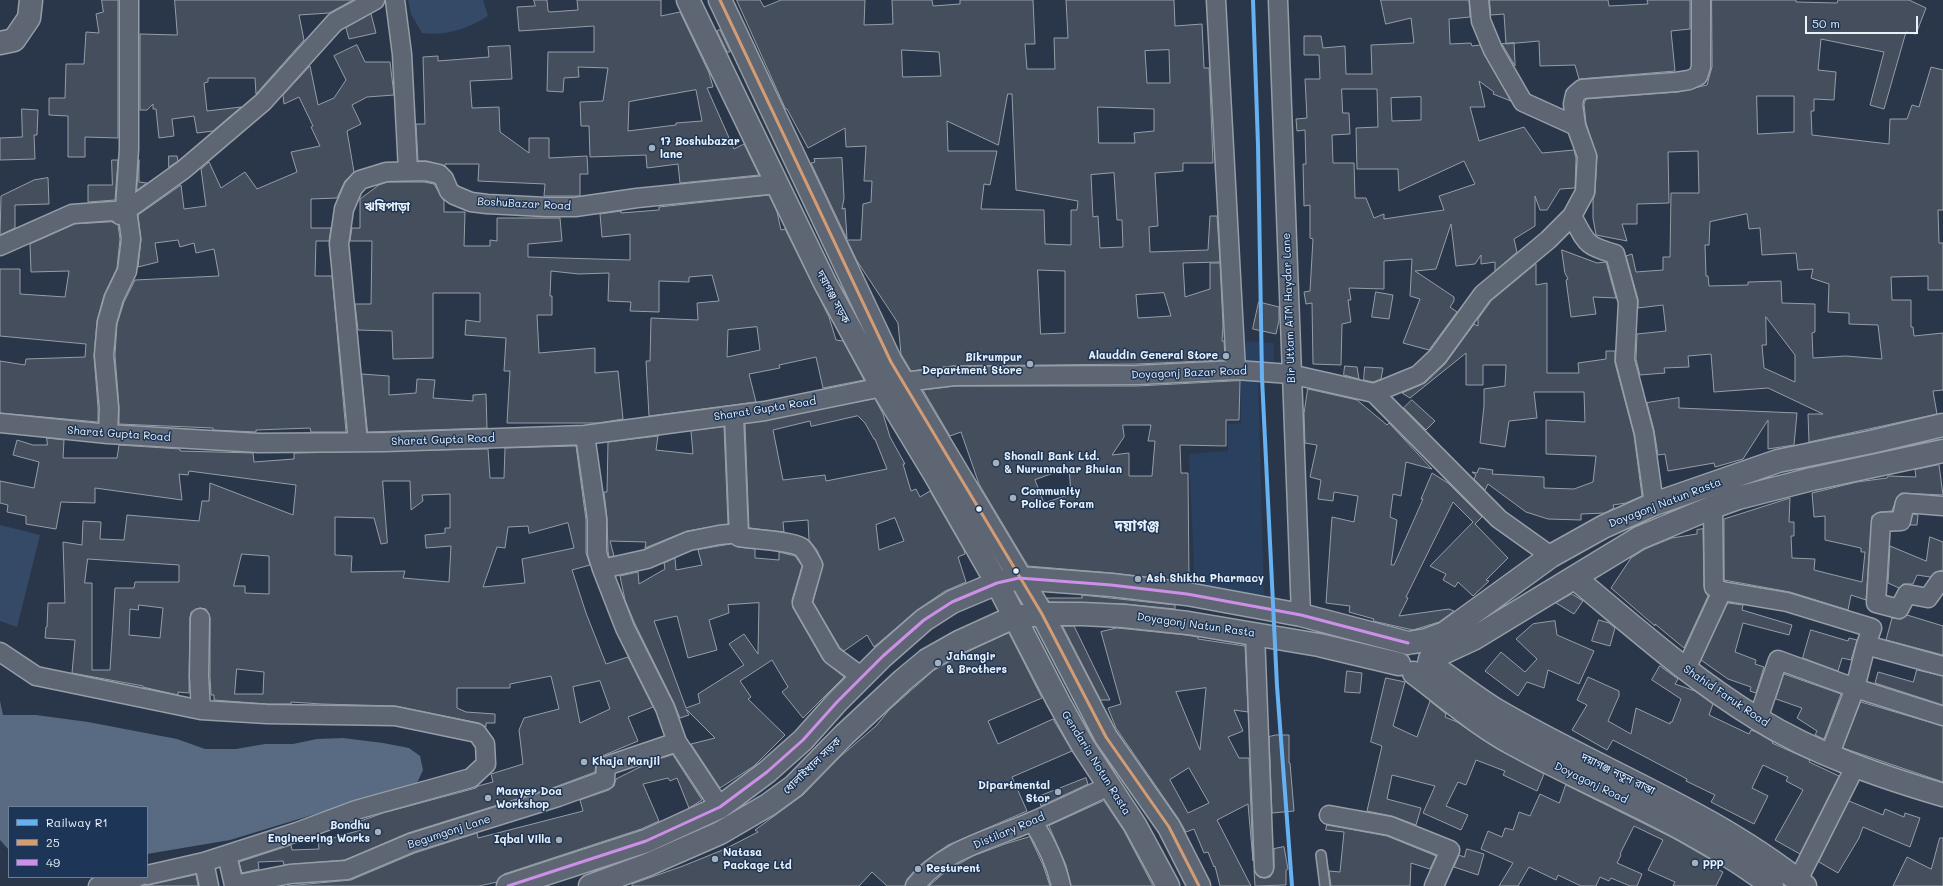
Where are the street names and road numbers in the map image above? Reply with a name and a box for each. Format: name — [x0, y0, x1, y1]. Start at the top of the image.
street label: BoshuBazar Road — [477, 195, 571, 213]
street label: Bir Uttam ATM Haydar Lane — [1280, 233, 1298, 383]
street label: দয়াগঞ্জ সড়ক — [813, 268, 853, 326]
street label: Doyagonj Bazar Road — [1131, 364, 1247, 382]
street label: Sharat Gupta Road — [713, 394, 817, 424]
street label: Sharat Gupta Road — [67, 424, 171, 444]
street label: Sharat Gupta Road — [391, 432, 495, 448]
street label: Doyagonj Natun Rasta — [1607, 475, 1723, 531]
street label: Doyagonj Natun Rasta — [1136, 610, 1256, 640]
street label: Shahid Faruk Road — [1681, 662, 1771, 730]
street label: Gendaria Notun Rasta — [1059, 709, 1133, 817]
street label: ধোলাইখাল সড়ক — [780, 735, 844, 797]
street label: দয়াগঞ্জ নতুন রাস্তা — [1579, 750, 1657, 798]
street label: Doyagonj Road — [1552, 759, 1630, 807]
street label: Distilary Road — [971, 810, 1047, 852]
street label: Begumgonj Lane — [406, 812, 492, 852]

